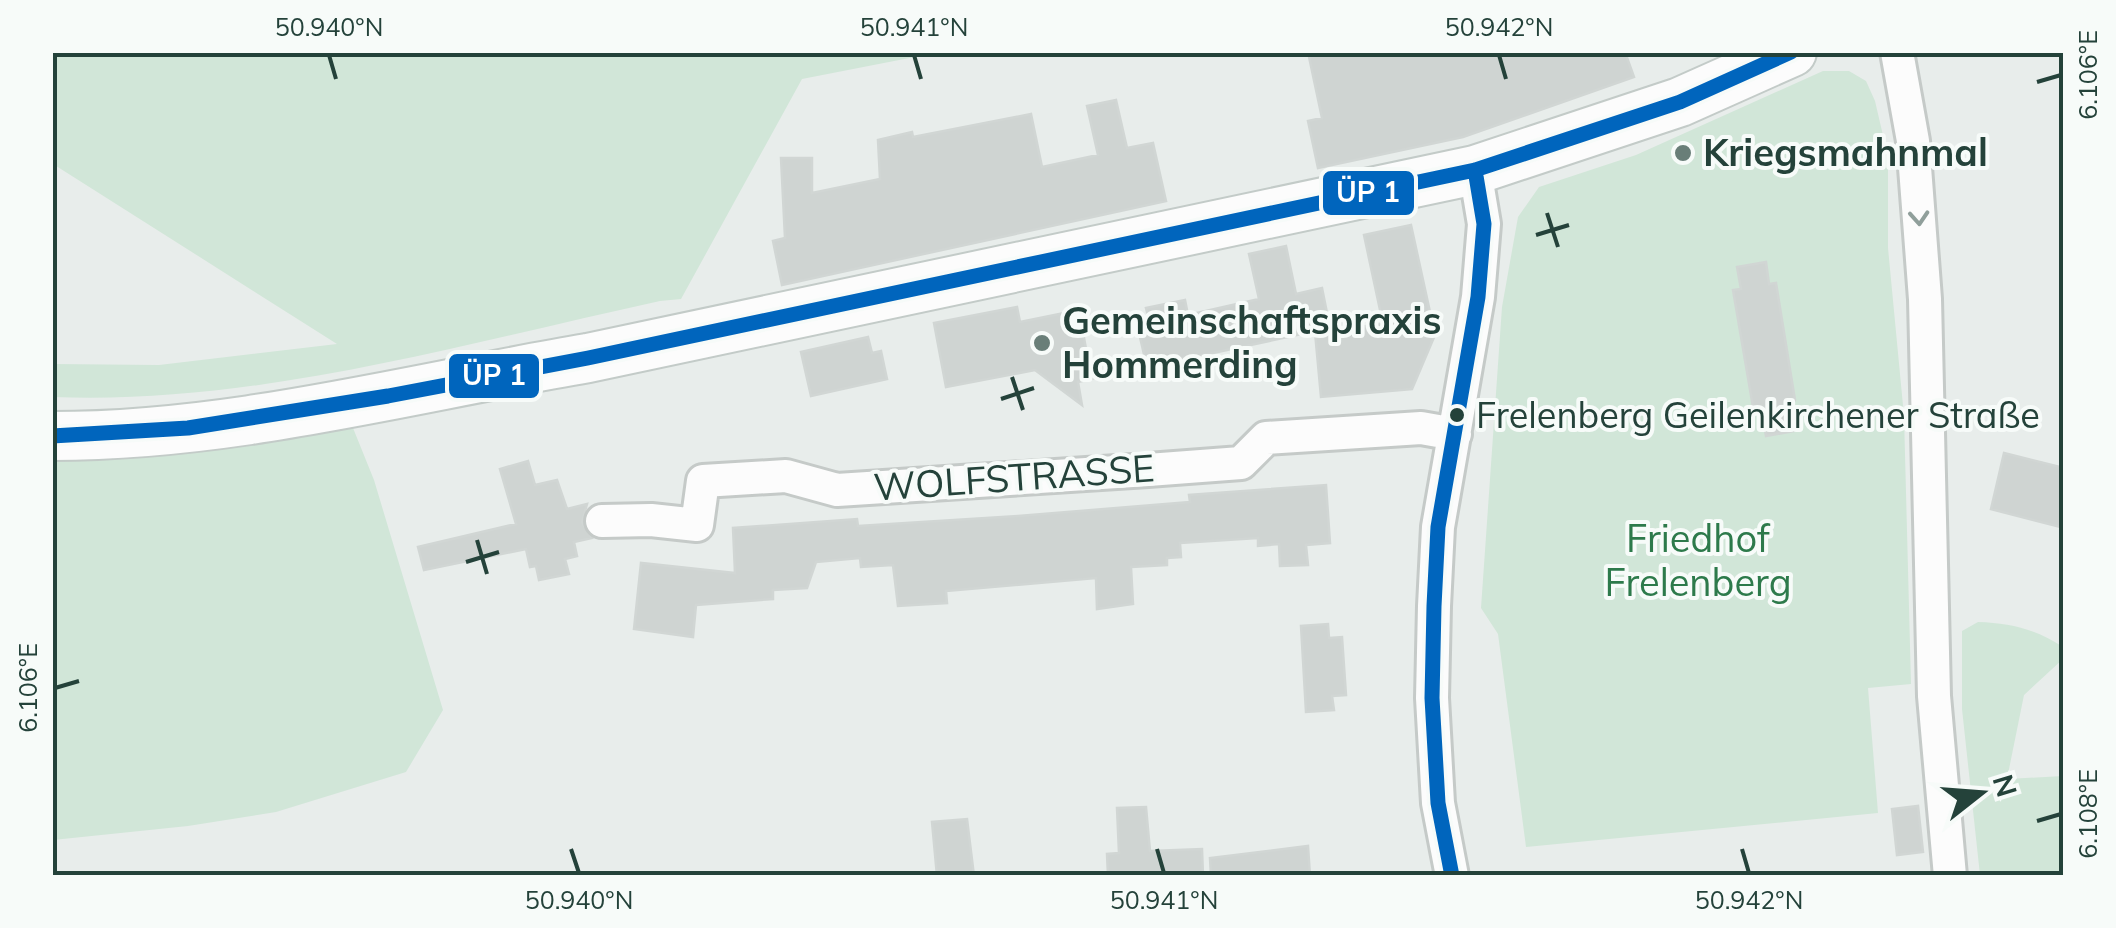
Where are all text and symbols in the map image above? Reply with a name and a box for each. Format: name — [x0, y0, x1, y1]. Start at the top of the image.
text: 50.940°N — [275, 11, 383, 42]
text: 50.941°N — [860, 11, 968, 42]
text: 50.942°N — [1445, 11, 1553, 42]
text: 6.106°E — [2072, 30, 2103, 120]
place label: Kriegsmahnmal — [1703, 128, 1988, 176]
marker: Kriegsmahnmal — [1672, 142, 1694, 164]
line badge: ÜP 1 — [1321, 169, 1416, 217]
text: ÜP 1 — [1336, 174, 1400, 209]
one-way arrow — [1907, 211, 1929, 227]
place label: Gemeinschaftspraxis Hommerding — [1062, 296, 1441, 388]
marker: Gemeinschaftspraxis Hommerding — [1031, 332, 1053, 354]
line badge: ÜP 1 — [447, 352, 541, 400]
text: ÜP 1 — [462, 357, 526, 392]
place label: Frelenberg Geilenkirchener Straße — [1476, 392, 2040, 437]
marker: Frelenberg Geilenkirchener Straße — [1447, 405, 1467, 425]
street label: WOLFSTRASSE — [872, 443, 1156, 511]
park label: Friedhof Frelenberg — [1604, 514, 1792, 606]
text: 6.106°E — [12, 643, 43, 733]
north arrow — [1931, 743, 2031, 843]
text: 6.108°E — [2072, 769, 2103, 859]
text: N — [1986, 770, 2025, 801]
text: 50.940°N — [525, 884, 633, 915]
text: 50.941°N — [1110, 884, 1218, 915]
text: 50.942°N — [1695, 884, 1803, 915]

